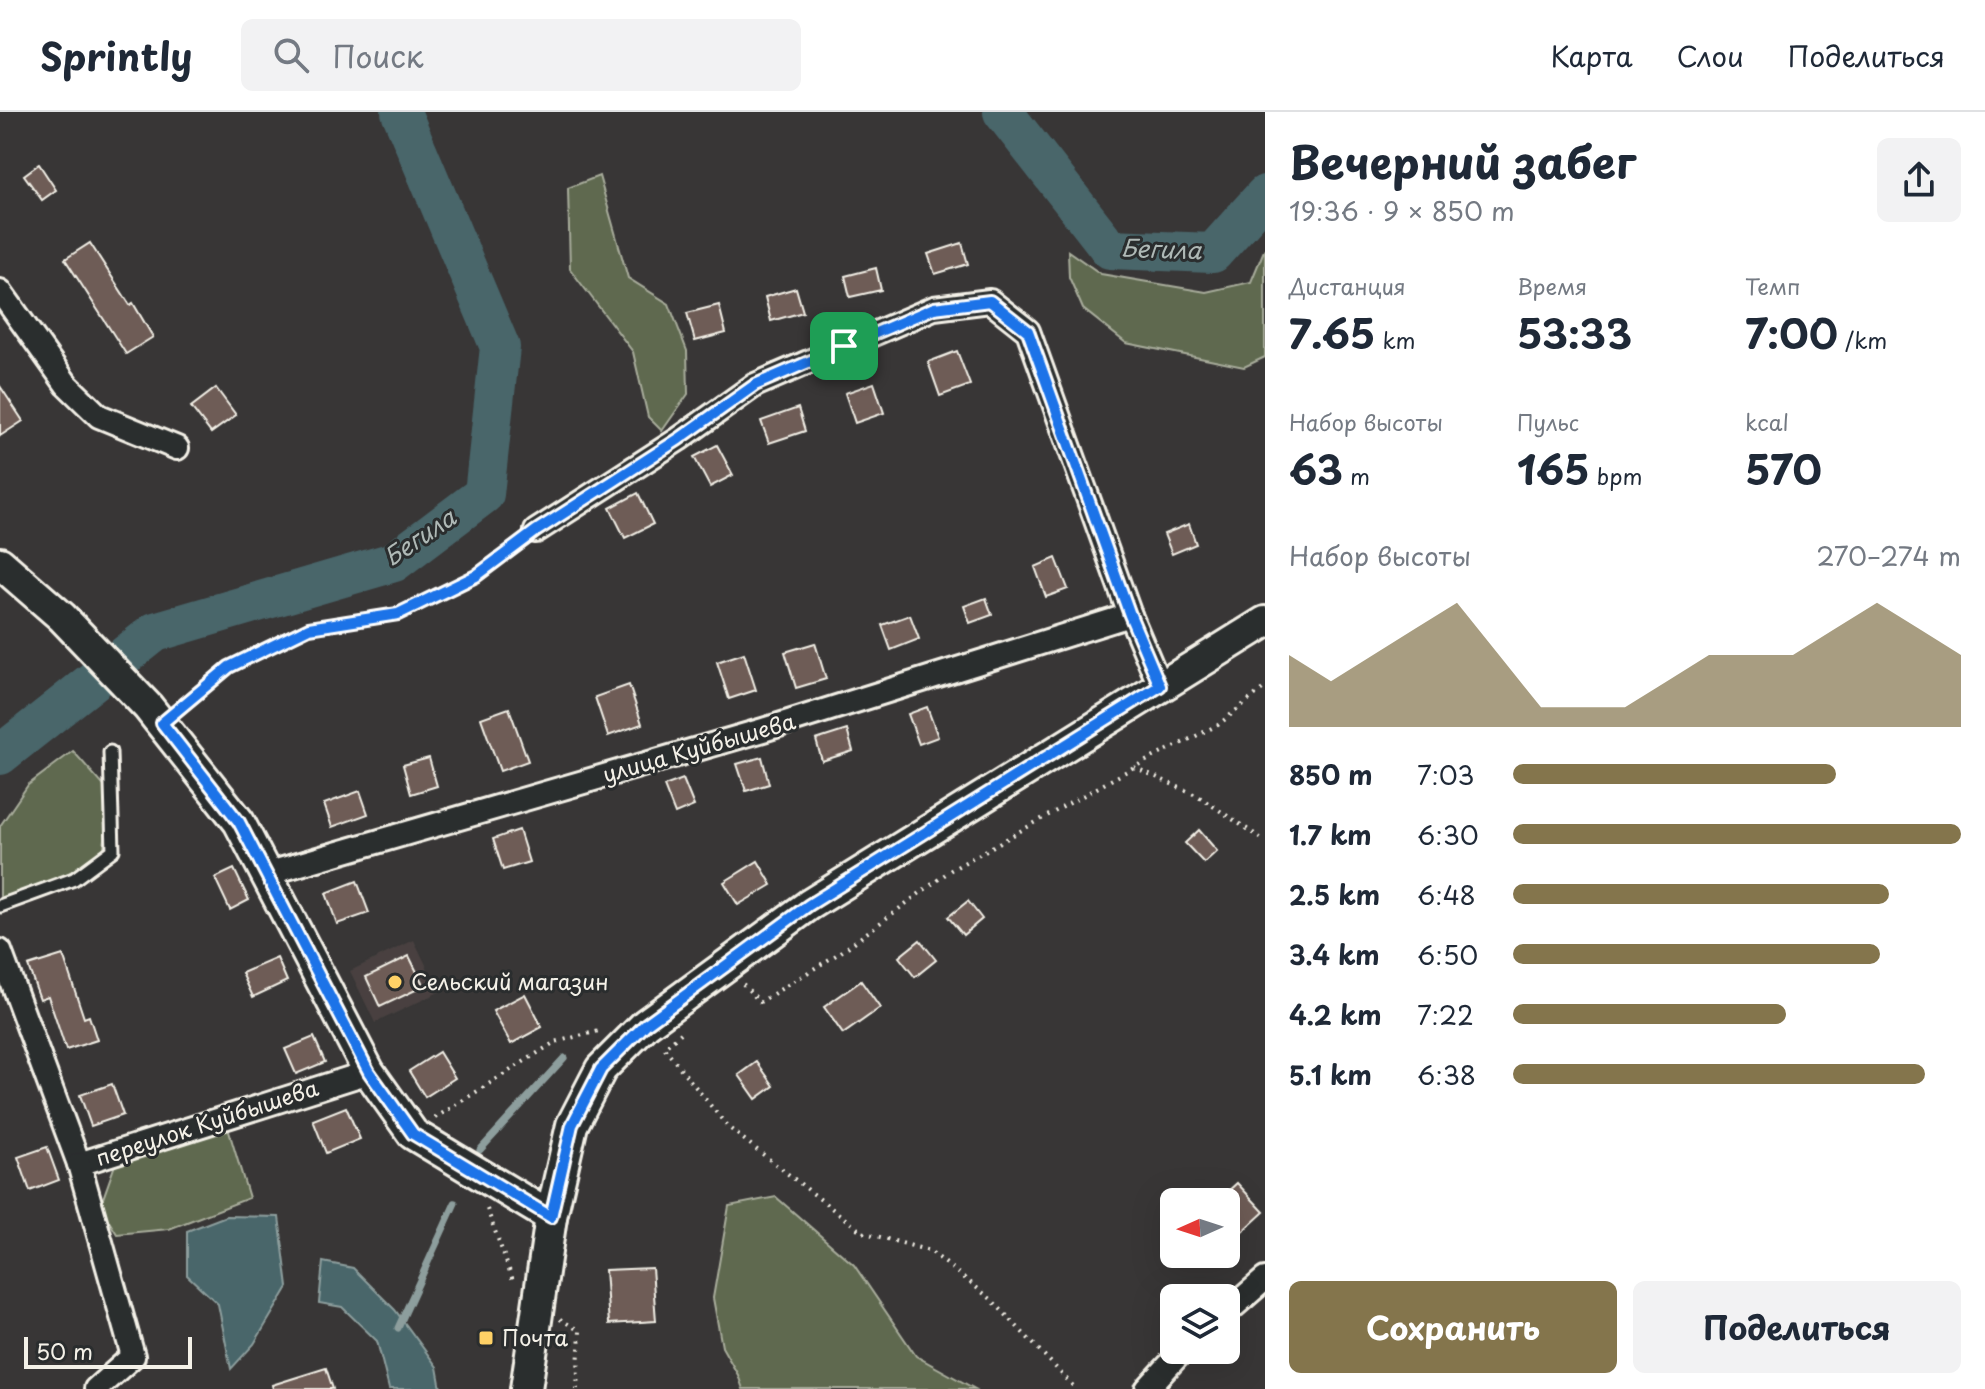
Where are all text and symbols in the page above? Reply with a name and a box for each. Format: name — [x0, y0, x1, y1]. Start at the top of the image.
search box — [241, 19, 801, 91]
text: Sprintly — [40, 27, 193, 84]
icon: search — [269, 33, 313, 77]
text: Поиск — [333, 33, 424, 78]
text: Карта — [1550, 34, 1633, 77]
text: Слои — [1677, 34, 1744, 77]
text: Поделиться — [1788, 34, 1945, 77]
text: Вечерний забег — [1289, 128, 1636, 194]
button: share — [1877, 138, 1961, 222]
text: 19:36 · 9 × 850 m — [1289, 191, 1515, 230]
water label: Бегила — [1120, 229, 1203, 267]
text: Дистанция — [1289, 269, 1406, 302]
text: Время — [1517, 269, 1587, 302]
text: Темп — [1745, 269, 1801, 302]
text: 7.65 — [1289, 302, 1375, 363]
text: 53:33 — [1517, 302, 1632, 363]
text: 7:00 — [1745, 302, 1838, 363]
pin — [810, 312, 878, 380]
text: km — [1375, 323, 1416, 356]
text: /km — [1838, 323, 1887, 356]
icon: arrive — [822, 324, 866, 368]
text: Набор высоты — [1289, 405, 1443, 438]
text: Пульс — [1517, 405, 1579, 438]
text: kcal — [1745, 405, 1789, 438]
text: 63 — [1289, 438, 1343, 499]
text: 165 — [1517, 438, 1590, 499]
text: 570 — [1745, 438, 1822, 499]
text: m — [1343, 459, 1370, 492]
text: bpm — [1590, 459, 1642, 492]
water label: Бегила — [375, 498, 463, 574]
text: Набор высоты — [1289, 536, 1471, 575]
text: 270–274 m — [1816, 536, 1961, 575]
street label: улица Куйбышева — [598, 703, 799, 790]
text: 850 m — [1289, 755, 1372, 794]
text: 7:03 — [1417, 755, 1474, 794]
text: 1.7 km — [1289, 815, 1372, 854]
text: 6:30 — [1417, 815, 1479, 854]
text: 2.5 km — [1289, 875, 1380, 914]
text: 6:48 — [1417, 875, 1476, 914]
text: 3.4 km — [1289, 935, 1380, 974]
text: 6:50 — [1417, 935, 1478, 974]
place label: Сельский магазин — [411, 964, 609, 997]
marker: Сельский магазин — [386, 973, 404, 991]
text: 4.2 km — [1289, 995, 1381, 1034]
text: 7:22 — [1417, 995, 1474, 1034]
text: 5.1 km — [1289, 1055, 1372, 1094]
text: 6:38 — [1417, 1055, 1476, 1094]
street label: переулок Куйбышева — [91, 1070, 322, 1173]
north arrow — [1160, 1188, 1240, 1268]
map controls — [1160, 1188, 1240, 1364]
button: Сохранить — [1289, 1281, 1617, 1373]
button: Поделиться — [1633, 1281, 1961, 1373]
button: layers — [1160, 1284, 1240, 1364]
place label: Почта — [502, 1320, 568, 1353]
marker: Почта — [477, 1329, 495, 1347]
scale bar — [24, 1333, 192, 1369]
text: 50 m — [36, 1334, 93, 1367]

